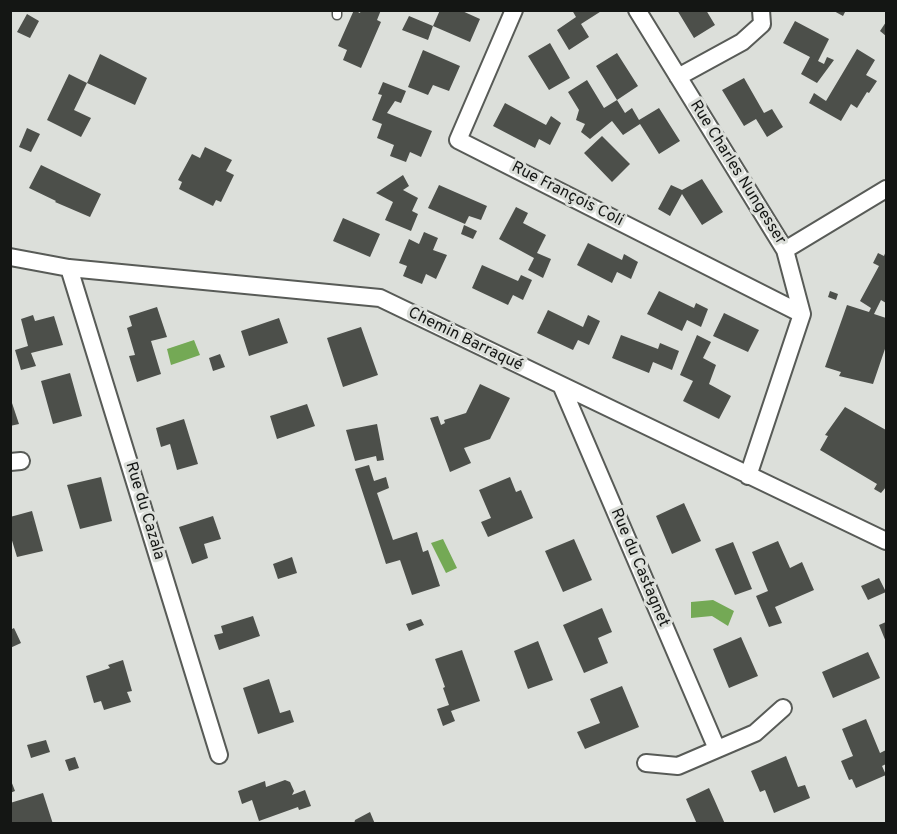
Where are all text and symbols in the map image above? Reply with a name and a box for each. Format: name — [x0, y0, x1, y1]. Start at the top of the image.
street label: Rue Charles Nungesser — [685, 97, 789, 249]
street label: Rue François Coli — [508, 158, 626, 232]
street label: Chemin Barraqué — [404, 304, 526, 376]
street label: Rue du Cazala — [120, 460, 168, 562]
street label: Rue du Castagnet — [605, 506, 673, 630]

